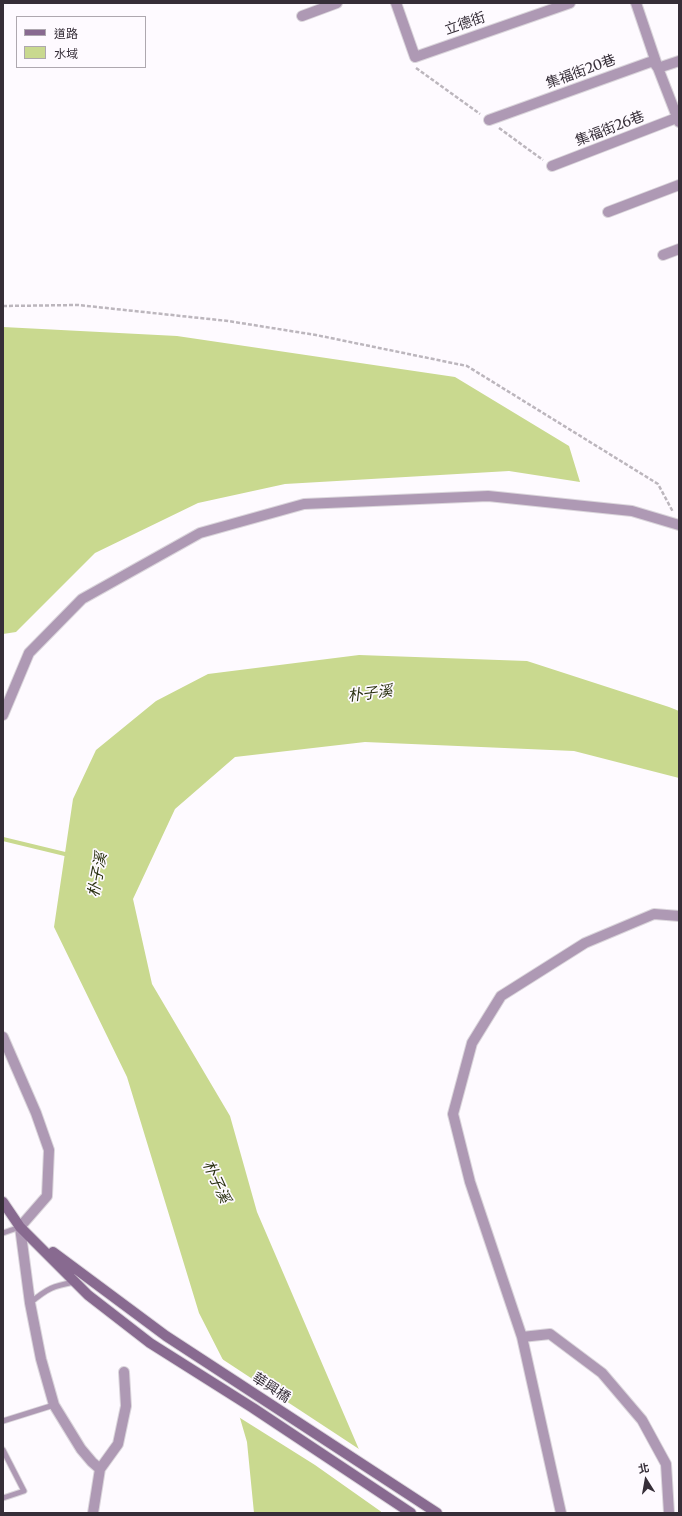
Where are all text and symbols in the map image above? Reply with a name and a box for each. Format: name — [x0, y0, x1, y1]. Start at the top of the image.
street label: 立德街 — [442, 9, 488, 39]
legend — [16, 16, 146, 68]
text: 道路 — [54, 26, 78, 41]
text: 水域 — [54, 46, 78, 61]
street label: 集福街20巷 — [544, 52, 618, 92]
street label: 集福街26巷 — [573, 108, 647, 150]
water label: 朴子溪 — [347, 682, 393, 706]
water label: 朴子溪 — [85, 851, 111, 899]
water label: 朴子溪 — [198, 1158, 234, 1206]
street label: 華興橋 — [249, 1370, 293, 1406]
north arrow — [626, 1460, 666, 1500]
text: 北 — [637, 1460, 650, 1476]

